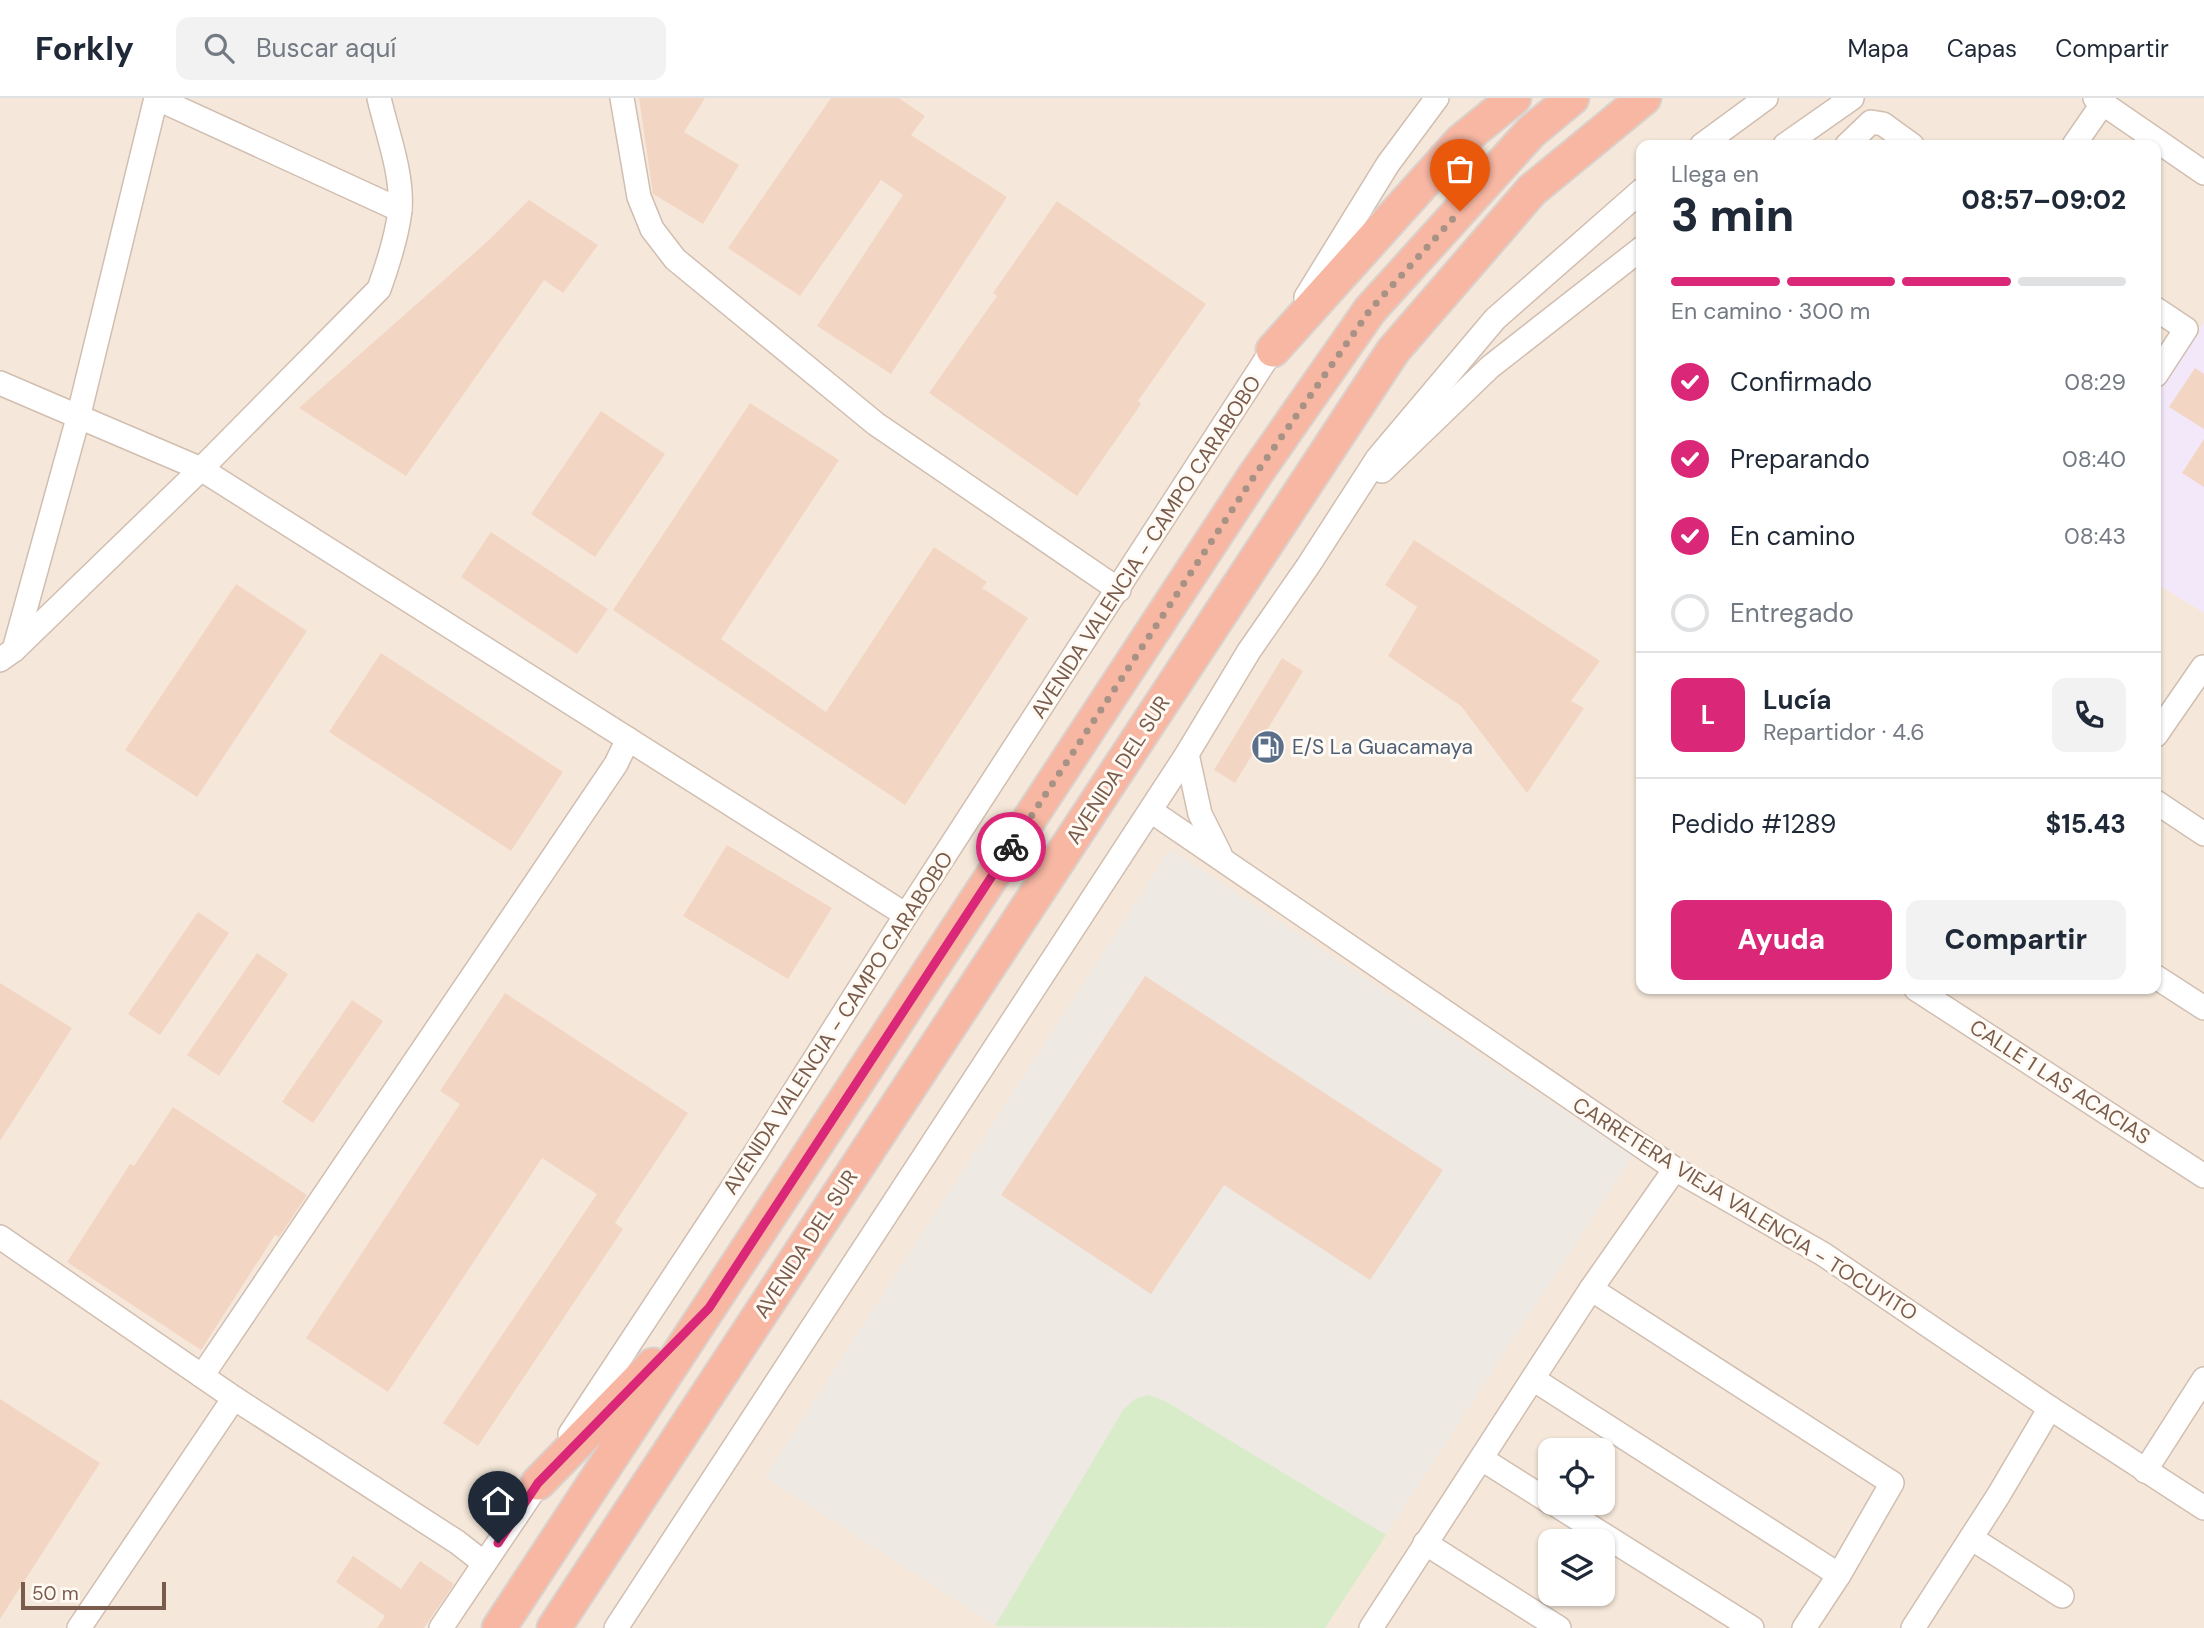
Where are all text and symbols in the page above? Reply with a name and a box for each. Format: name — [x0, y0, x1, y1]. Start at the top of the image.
search box — [176, 17, 666, 80]
text: Forkly — [35, 27, 134, 70]
icon: search — [200, 29, 238, 67]
text: Buscar aquí — [256, 31, 396, 65]
text: Mapa — [1847, 33, 1909, 64]
text: Capas — [1947, 33, 2017, 64]
text: Compartir — [2055, 33, 2169, 64]
pin — [1430, 139, 1490, 211]
icon: bag — [1441, 150, 1479, 188]
text: Llega en — [1671, 159, 1759, 189]
text: 08:57–09:02 — [1962, 183, 2126, 217]
text: 3 min — [1671, 185, 1794, 245]
text: En camino · 300 m — [1671, 296, 1870, 326]
icon: check — [1671, 363, 1709, 401]
text: Confirmado — [1730, 365, 1872, 399]
text: 08:29 — [2064, 367, 2126, 397]
street label: AVENIDA VALENCIA - CAMPO CARABOBO — [1024, 370, 1268, 724]
icon: check — [1671, 440, 1709, 478]
text: Preparando — [1730, 442, 1870, 476]
text: 08:40 — [2062, 444, 2126, 474]
icon: check — [1671, 517, 1709, 555]
text: En camino — [1730, 519, 1855, 553]
text: 08:43 — [2064, 521, 2126, 551]
text: Entregado — [1730, 596, 1854, 630]
button: phone — [2052, 678, 2126, 752]
text: Lucía — [1763, 683, 1831, 717]
street label: AVENIDA DEL SUR — [1060, 690, 1176, 850]
text: L — [1701, 698, 1715, 732]
text: Repartidor · 4.6 — [1763, 717, 1925, 747]
fuel station icon: E/S La Guacamaya — [1249, 728, 1287, 766]
place label: E/S La Guacamaya — [1292, 733, 1473, 761]
text: Pedido #1289 — [1671, 807, 1836, 841]
text: $15.43 — [2046, 807, 2126, 841]
courier — [976, 812, 1046, 882]
icon: bike — [992, 828, 1030, 866]
street label: AVENIDA VALENCIA - CAMPO CARABOBO — [716, 846, 960, 1200]
button: Ayuda — [1671, 900, 1892, 980]
button: Compartir — [1906, 900, 2126, 980]
street label: CALLE 1 LAS ACACIAS — [1964, 1013, 2156, 1151]
street label: CARRETERA VIEJA VALENCIA - TOCUYITO — [1567, 1091, 1923, 1327]
street label: AVENIDA DEL SUR — [748, 1164, 864, 1324]
map controls — [1538, 1438, 1615, 1606]
button: locate — [1538, 1438, 1615, 1515]
pin — [468, 1471, 528, 1543]
icon: home — [479, 1482, 517, 1520]
button: layers — [1538, 1529, 1615, 1606]
scale bar — [21, 1579, 166, 1611]
text: 50 m — [32, 1581, 79, 1606]

